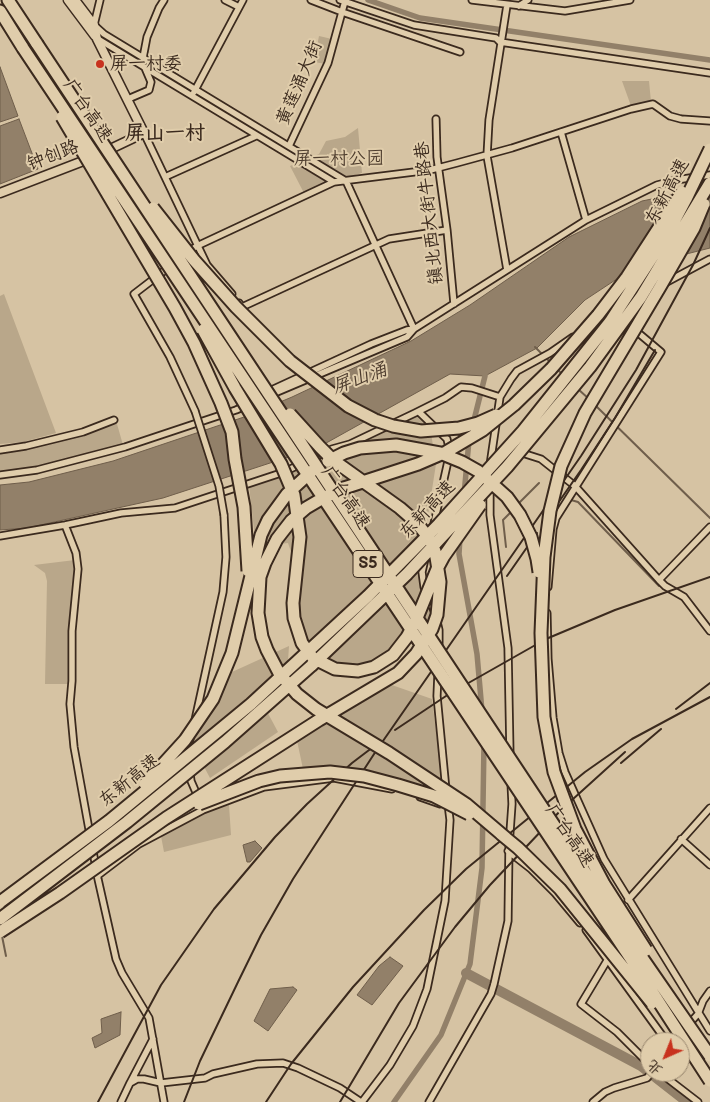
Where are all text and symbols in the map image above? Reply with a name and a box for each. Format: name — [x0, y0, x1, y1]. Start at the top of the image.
street label: 黄莲涌大街 — [272, 37, 328, 129]
place label: 屏一村委 — [110, 53, 182, 75]
marker: 屏一村委 — [94, 58, 106, 70]
street label: 广台高速 — [58, 75, 116, 147]
district label: 屏山一村 — [125, 122, 205, 146]
street label: 钟创路 — [24, 136, 82, 176]
street label: 镇北西大街牛路巷 — [412, 140, 448, 286]
park label: 屏一村公园 — [294, 148, 384, 170]
street label: 东新高速 — [642, 155, 694, 229]
water label: 屏山涌 — [329, 359, 391, 399]
street label: 广台高速 — [316, 462, 374, 534]
street label: 东新高速 — [396, 476, 460, 544]
road number: S5 — [353, 550, 383, 578]
street label: 东新高速 — [95, 750, 165, 812]
street label: 广台高速 — [540, 800, 598, 872]
north arrow — [640, 1032, 690, 1082]
text: 北 — [644, 1056, 666, 1078]

